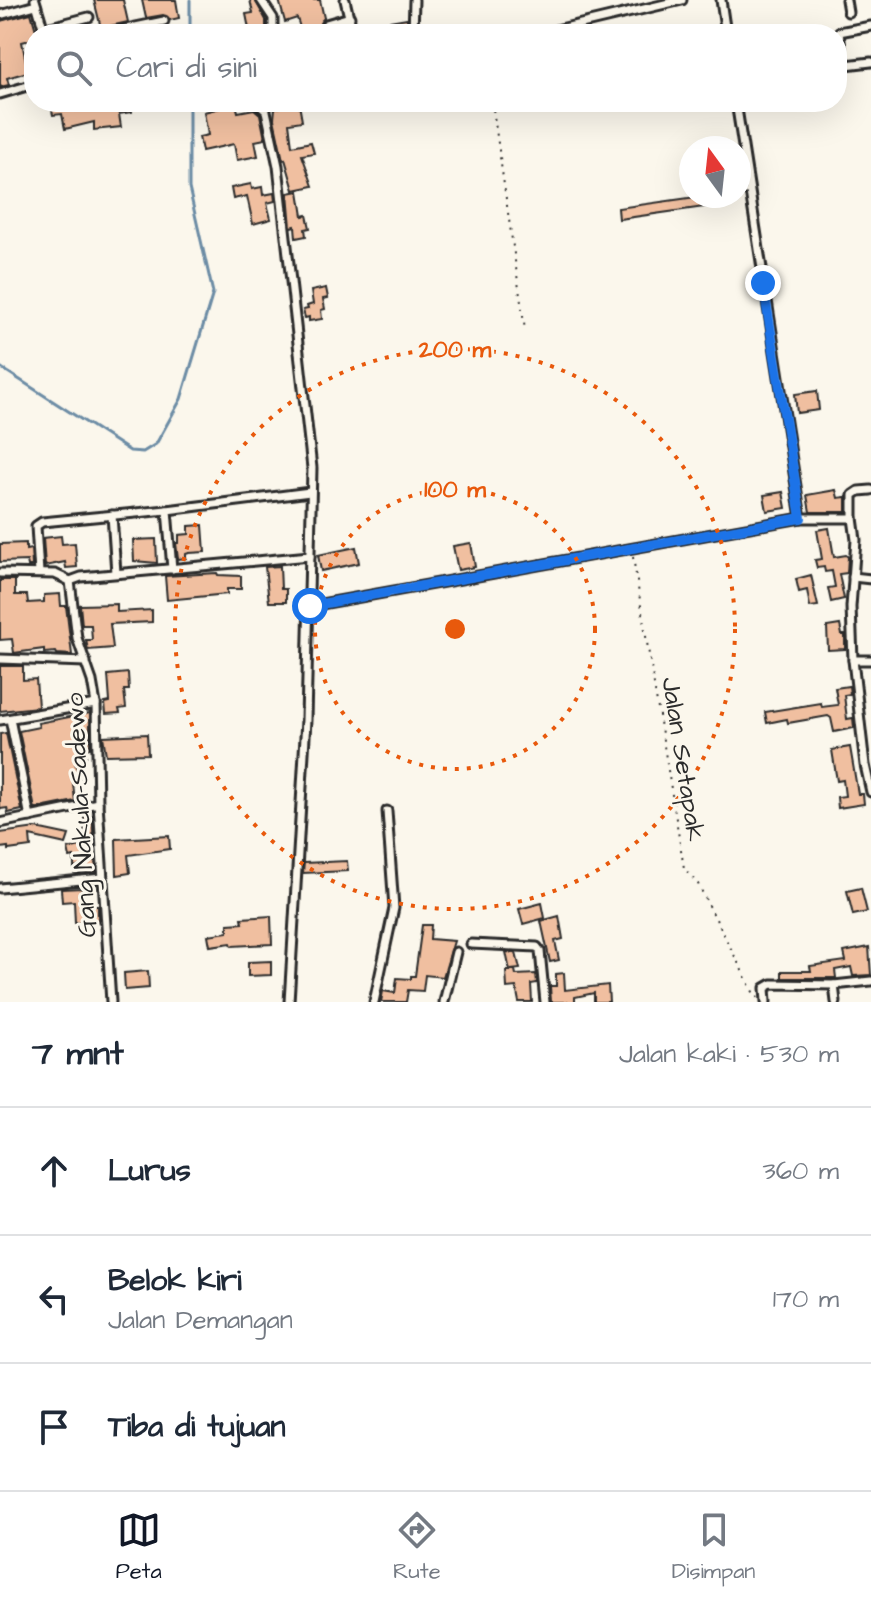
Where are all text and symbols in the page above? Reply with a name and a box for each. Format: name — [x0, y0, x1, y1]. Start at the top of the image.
search box — [24, 24, 847, 112]
icon: search — [52, 46, 96, 90]
text: Cari di sini — [116, 47, 257, 89]
north arrow — [679, 136, 751, 208]
route end — [745, 265, 781, 301]
text: 200 m — [418, 333, 491, 367]
text: 100 m — [424, 473, 486, 507]
route start — [292, 588, 328, 624]
centre of rings — [441, 615, 469, 643]
street label: Jalan Setapak — [652, 674, 714, 844]
street label: Gang Nakula-Sadewo — [57, 691, 107, 938]
text: 7 mnt — [32, 1030, 124, 1078]
text: Jalan kaki · 530 m — [619, 1036, 839, 1072]
icon: ahead — [32, 1149, 76, 1193]
text: Lurus — [108, 1150, 191, 1192]
text: 360 m — [762, 1153, 839, 1189]
text: Belok kiri — [108, 1260, 242, 1302]
icon: left — [32, 1277, 76, 1321]
text: 170 m — [773, 1281, 839, 1317]
text: Jalan Demangan — [108, 1302, 293, 1338]
icon: arrive — [32, 1405, 76, 1449]
text: Tiba di tujuan — [108, 1406, 285, 1448]
tab: Peta — [116, 1508, 162, 1587]
tab: Rute — [393, 1508, 441, 1587]
tab: Disimpan — [672, 1508, 755, 1587]

